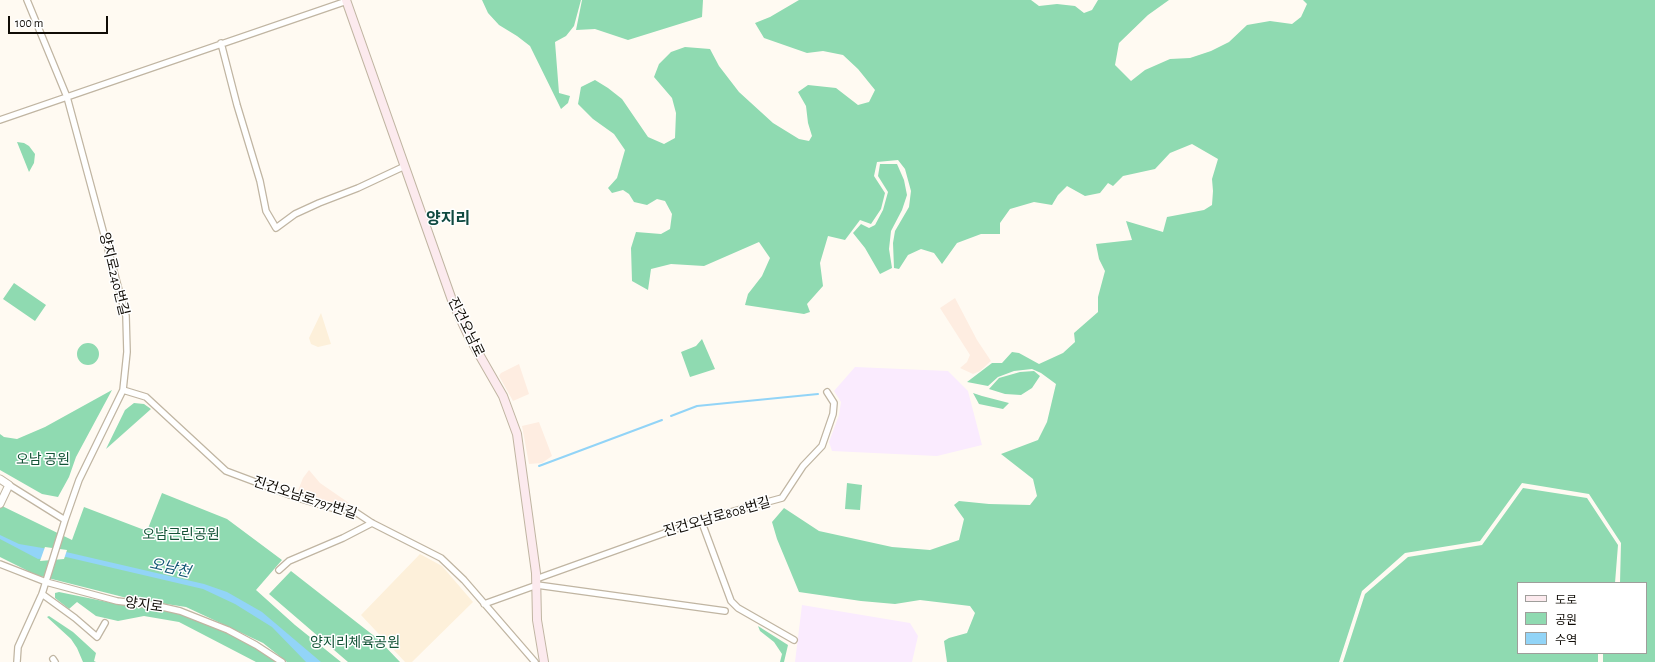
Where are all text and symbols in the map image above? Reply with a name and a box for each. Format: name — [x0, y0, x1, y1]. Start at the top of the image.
scale bar — [10, 8, 110, 34]
text: 100 m — [15, 17, 43, 29]
district label: 양지리 — [426, 209, 470, 229]
street label: 양지로240번길 — [96, 231, 132, 317]
street label: 진건오남로 — [444, 294, 488, 360]
park label: 오남 공원 — [16, 452, 70, 468]
street label: 진건오남로797번길 — [251, 473, 359, 523]
street label: 진건오남로808번길 — [661, 494, 773, 540]
park label: 오남근린공원 — [142, 527, 220, 543]
water label: 오남천 — [148, 555, 192, 581]
legend — [1517, 582, 1647, 654]
street label: 양지로 — [124, 594, 164, 616]
text: 도로 — [1555, 594, 1577, 606]
text: 공원 — [1555, 614, 1577, 626]
text: 수역 — [1555, 634, 1577, 646]
park label: 양지리체육공원 — [310, 635, 400, 651]

